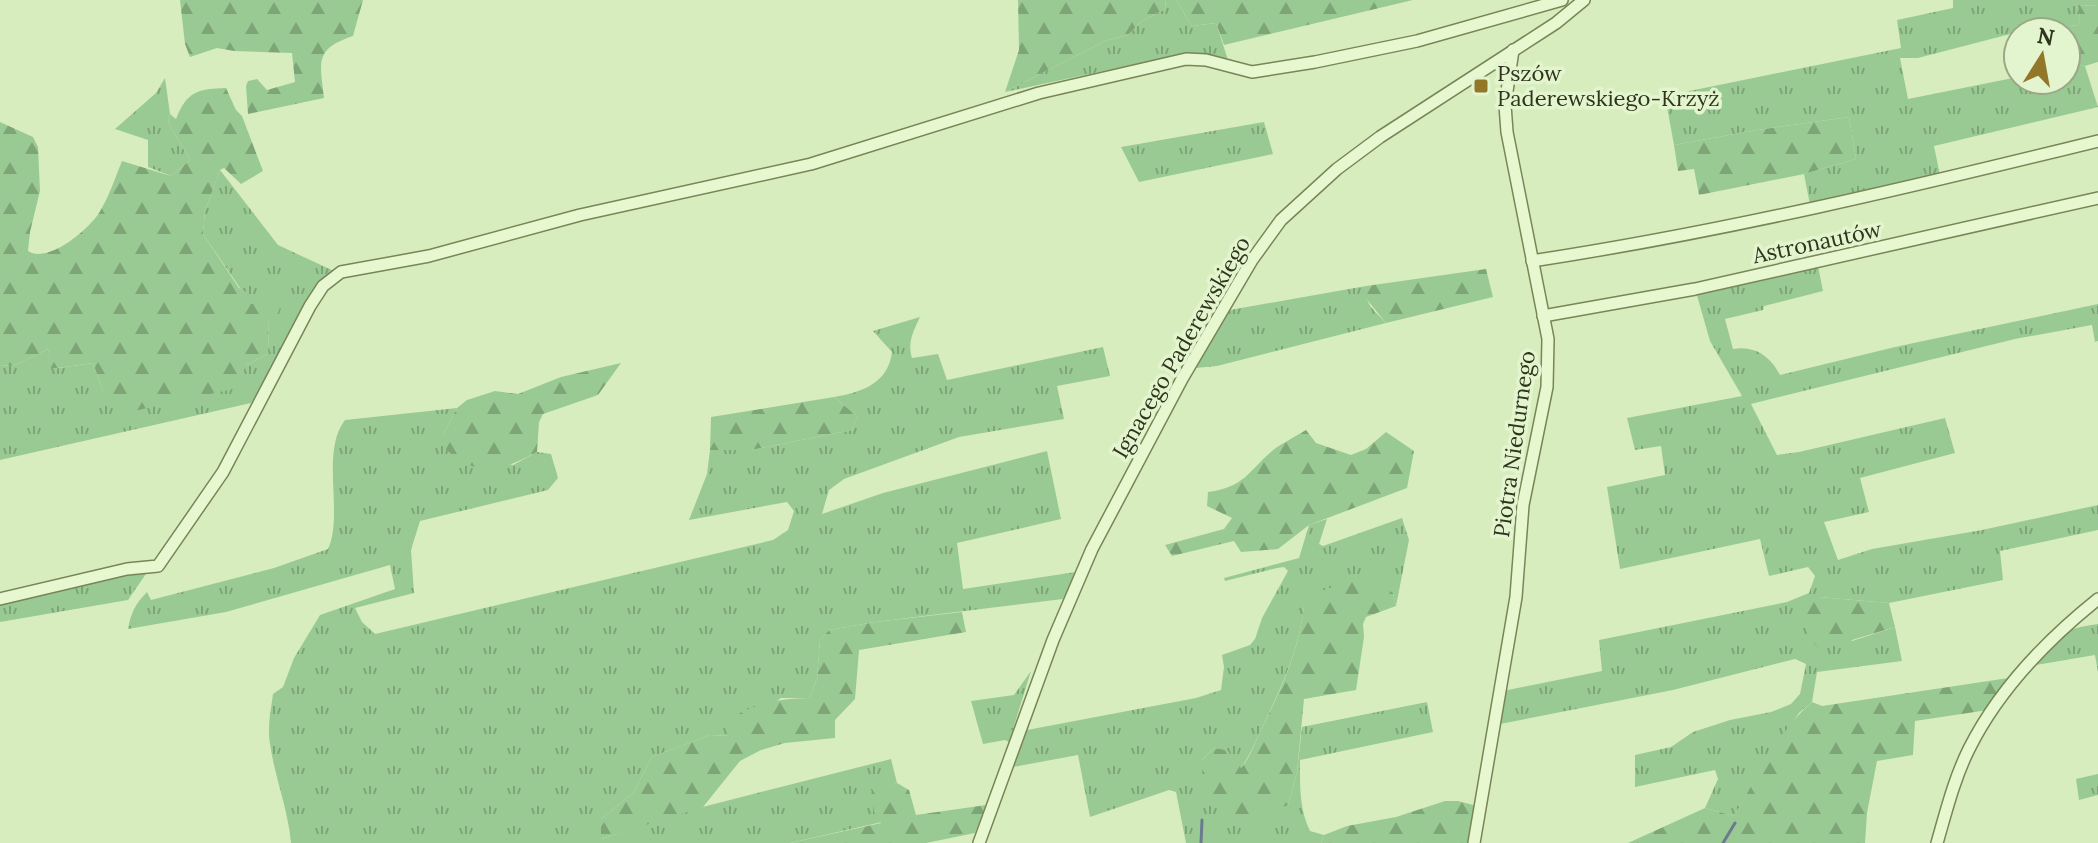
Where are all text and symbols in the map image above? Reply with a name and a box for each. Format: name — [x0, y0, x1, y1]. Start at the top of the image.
north arrow — [2002, 16, 2082, 96]
text: N — [2035, 21, 2057, 52]
place label: Pszów Paderewskiego-Krzyż — [1497, 59, 1720, 112]
marker: Pszów Paderewskiego-Krzyż — [1472, 77, 1490, 95]
street label: Astronautów — [1749, 215, 1884, 270]
street label: Ignacego Paderewskiego — [1106, 231, 1256, 463]
street label: Piotra Niedurnego — [1487, 349, 1541, 539]

